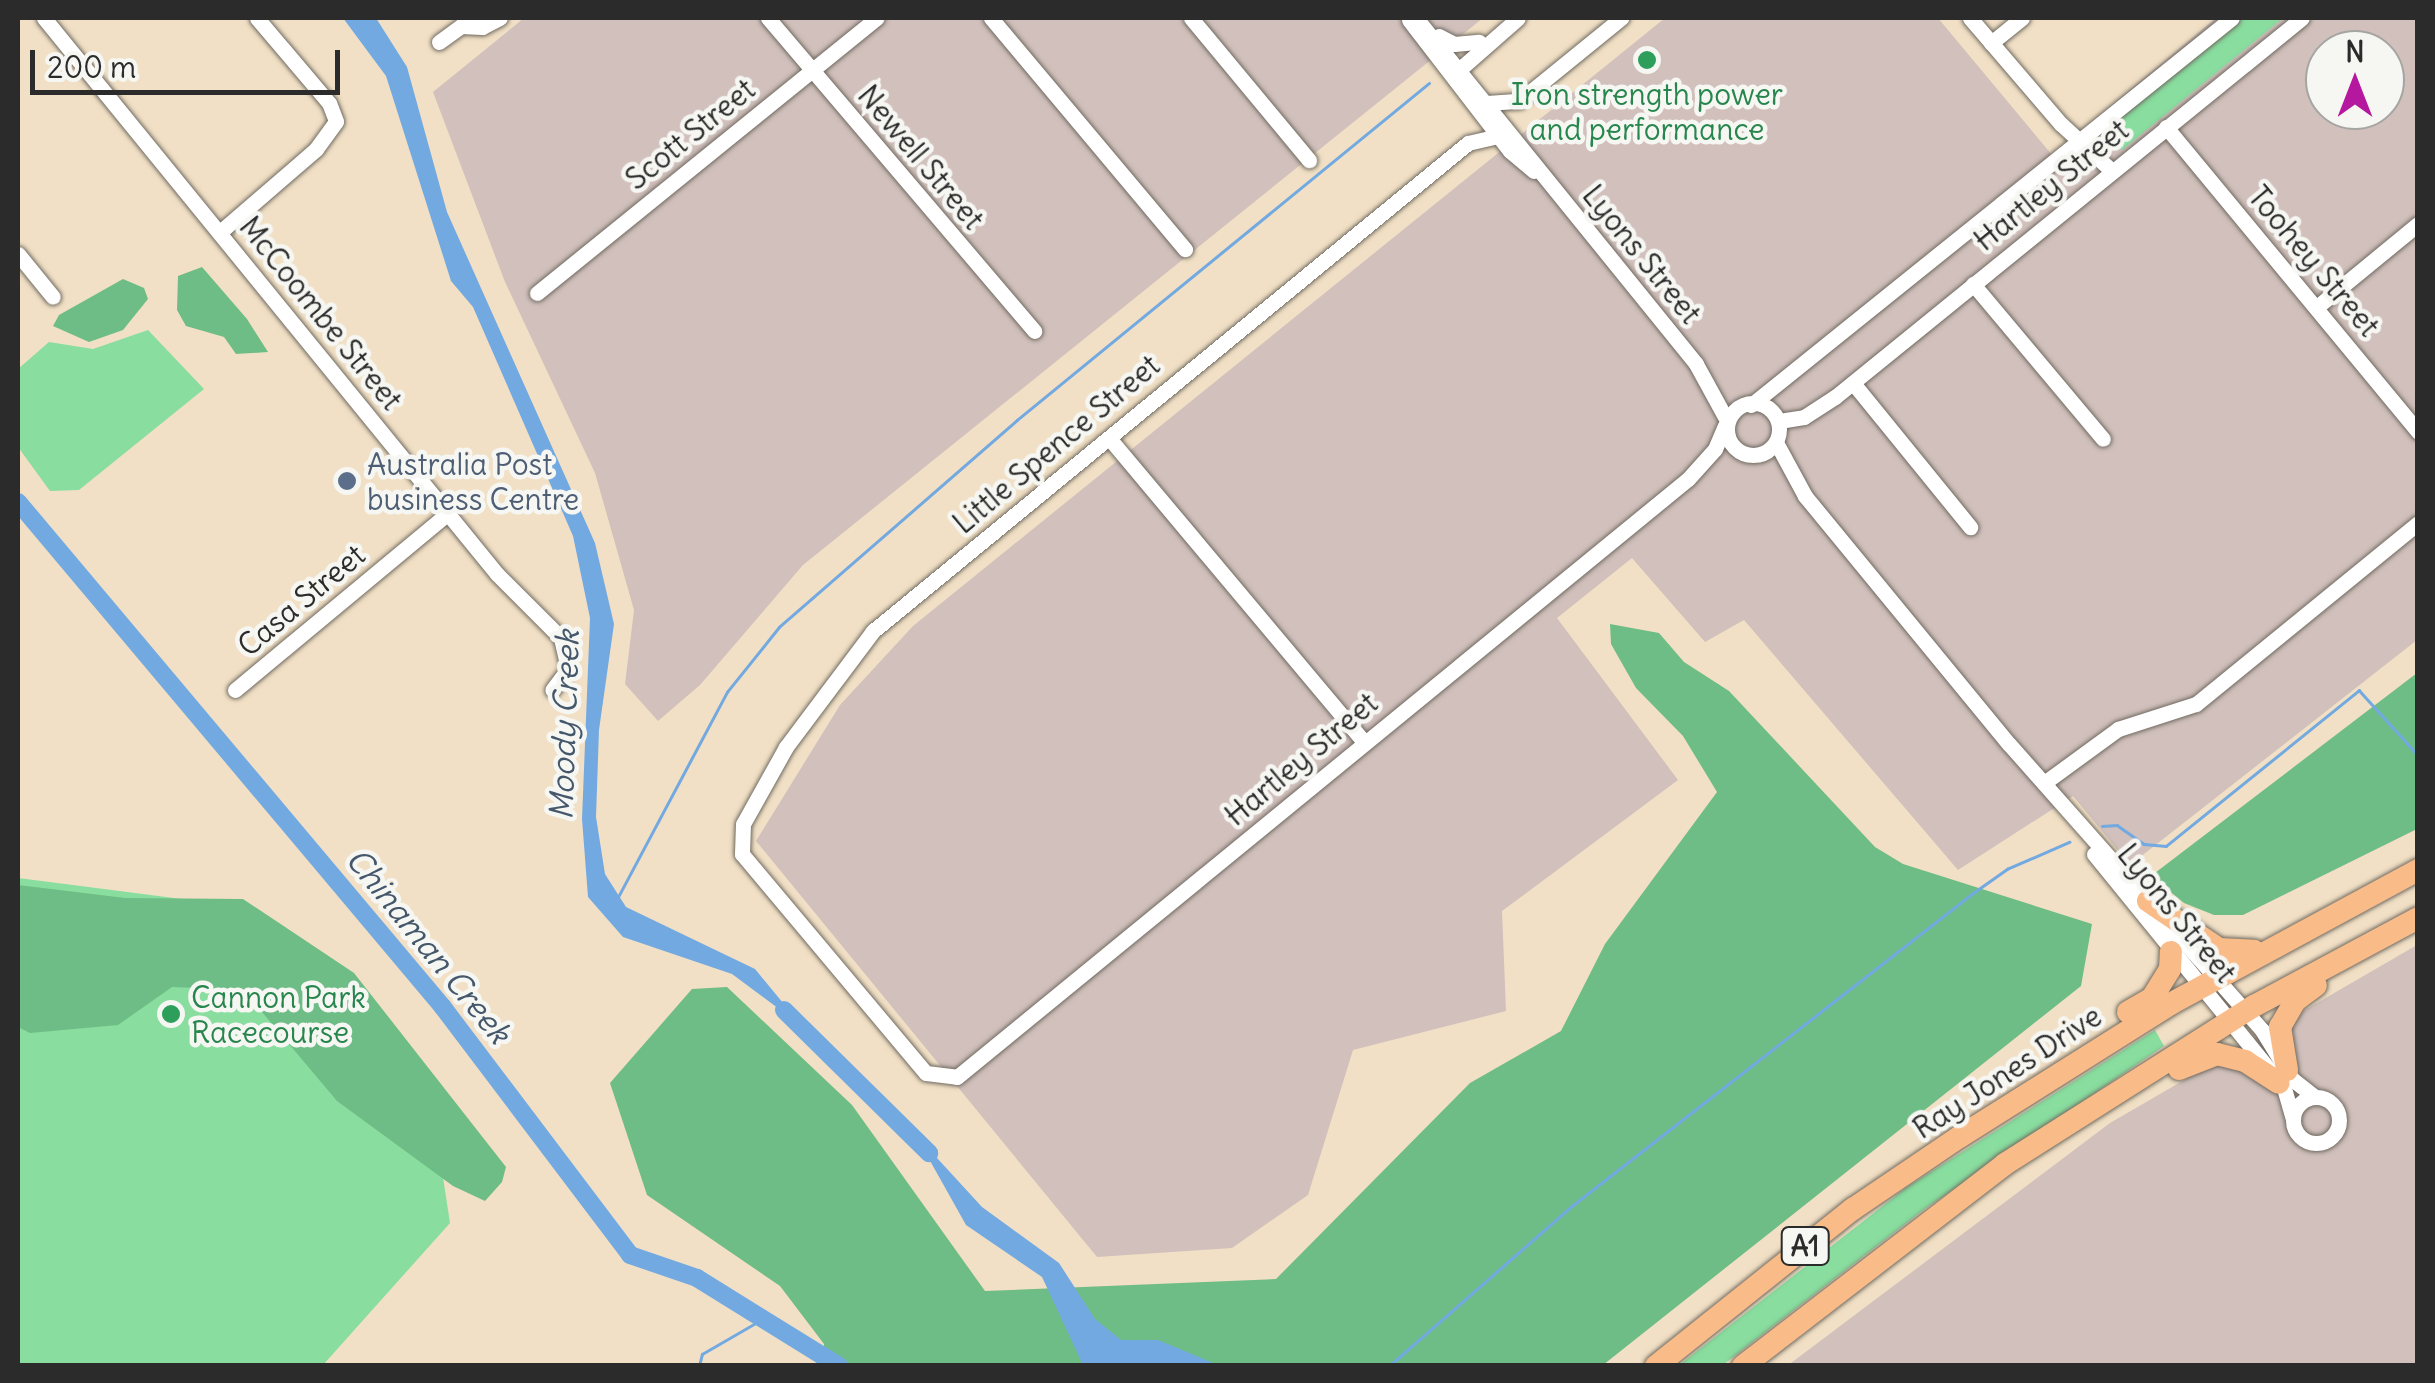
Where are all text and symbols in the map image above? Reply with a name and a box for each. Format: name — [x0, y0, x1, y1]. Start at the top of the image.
scale bar — [35, 30, 345, 92]
north arrow — [2305, 30, 2405, 130]
text: N — [2345, 34, 2365, 70]
text: 200 m — [47, 48, 136, 86]
marker: Iron strength power and performance — [1636, 49, 1658, 71]
street label: Scott Street — [618, 71, 762, 197]
place label: Iron strength power and performance — [1511, 76, 1783, 146]
street label: Newell Street — [850, 78, 992, 236]
street label: Hartley Street — [1967, 112, 2135, 258]
street label: Lyons Street — [1575, 177, 1709, 331]
street label: Toohey Street — [2241, 178, 2387, 344]
street label: McCoombe Street — [232, 209, 410, 417]
street label: Little Spence Street — [945, 347, 1167, 541]
place label: Australia Post business Centre — [367, 446, 579, 516]
marker: Australia Post business Centre — [336, 470, 358, 492]
street label: Casa Street — [230, 537, 372, 663]
water label: Moody Creek — [542, 629, 588, 821]
street label: Hartley Street — [1217, 685, 1385, 833]
street label: Lyons Street — [2110, 836, 2244, 990]
water label: Chinaman Creek — [338, 841, 518, 1051]
place label: Cannon Park Racecourse — [191, 979, 366, 1050]
street label: Ray Jones Drive — [1906, 998, 2108, 1146]
marker: Cannon Park Racecourse — [160, 1003, 182, 1025]
road number: A1 — [1780, 1223, 1830, 1269]

